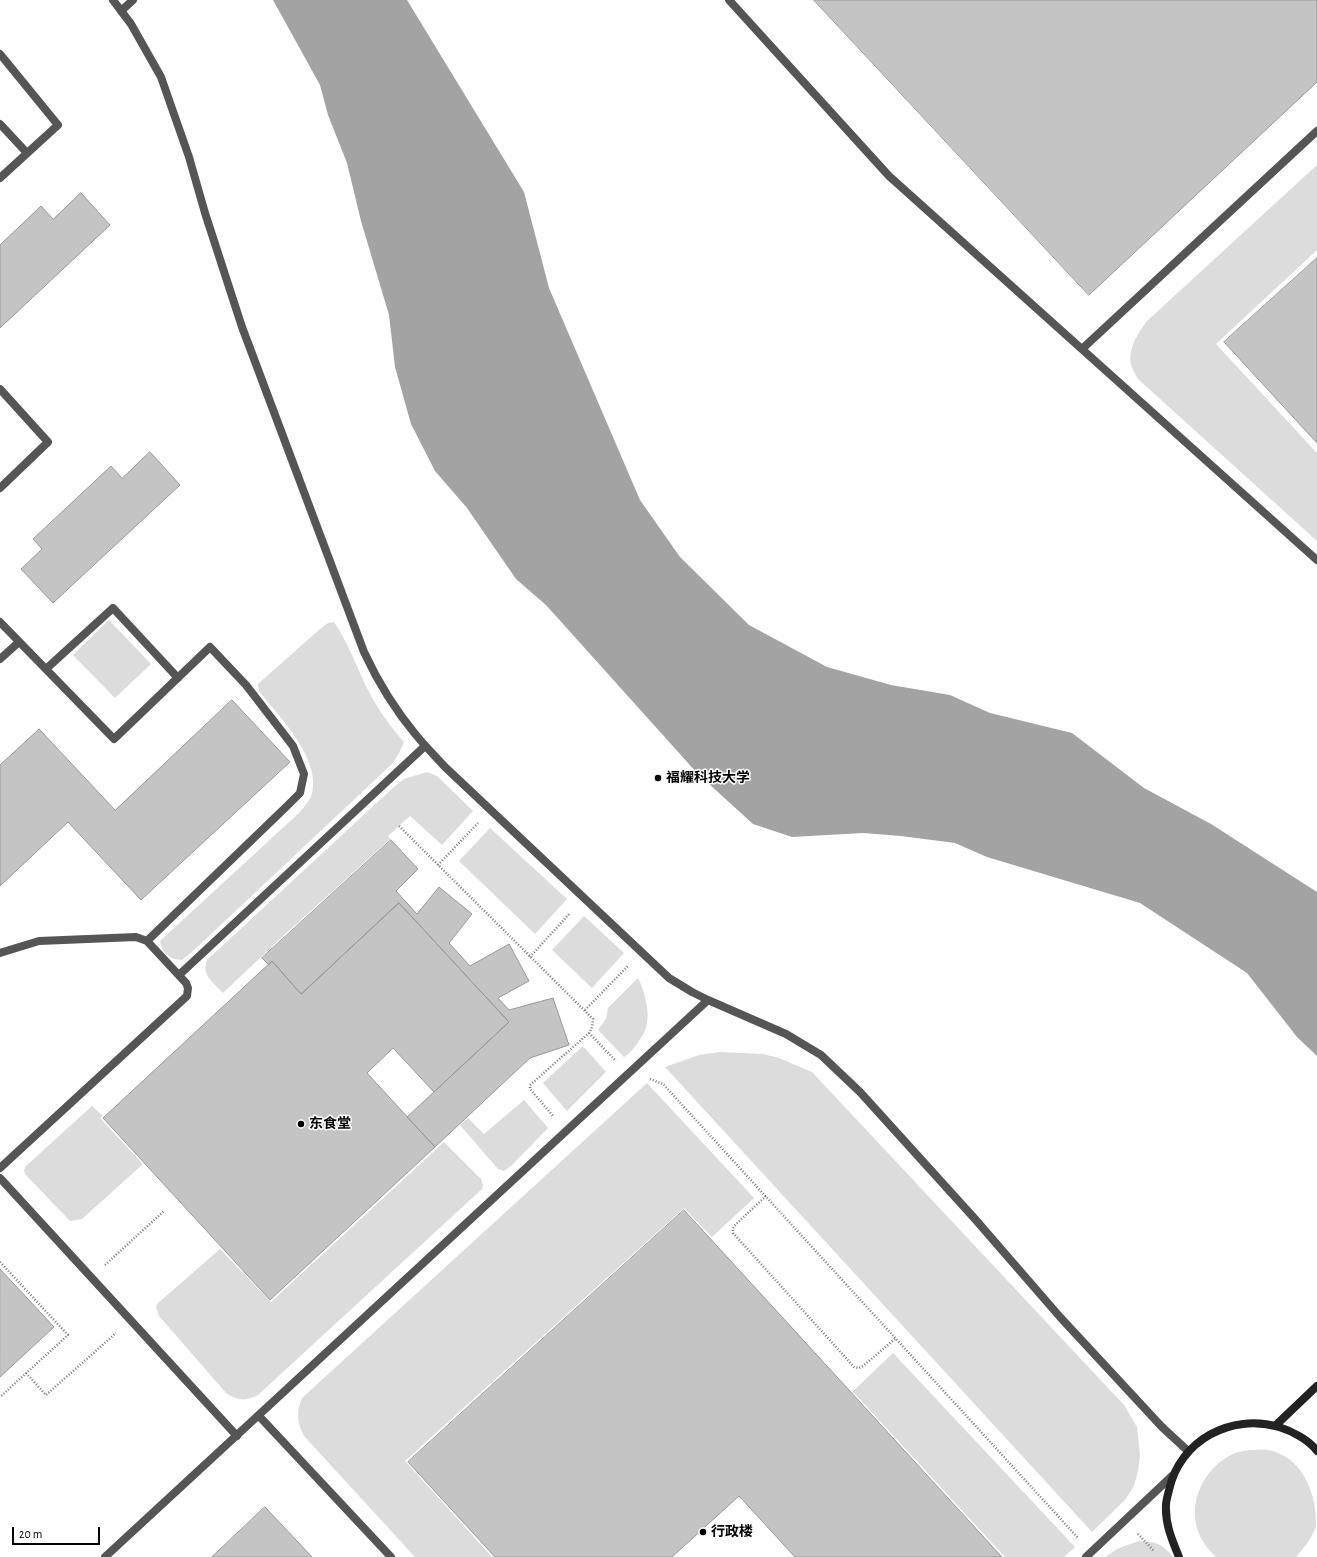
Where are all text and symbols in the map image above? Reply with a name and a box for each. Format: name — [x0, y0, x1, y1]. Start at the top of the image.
place label: 福耀科技大学 — [666, 770, 750, 786]
marker: 福耀科技大学 — [653, 773, 663, 783]
place label: 东食堂 — [309, 1116, 351, 1132]
marker: 东食堂 — [296, 1119, 306, 1129]
scale bar — [14, 1519, 102, 1545]
place label: 行政楼 — [711, 1524, 753, 1540]
marker: 行政楼 — [698, 1527, 708, 1537]
text: 20 m — [19, 1528, 42, 1540]

